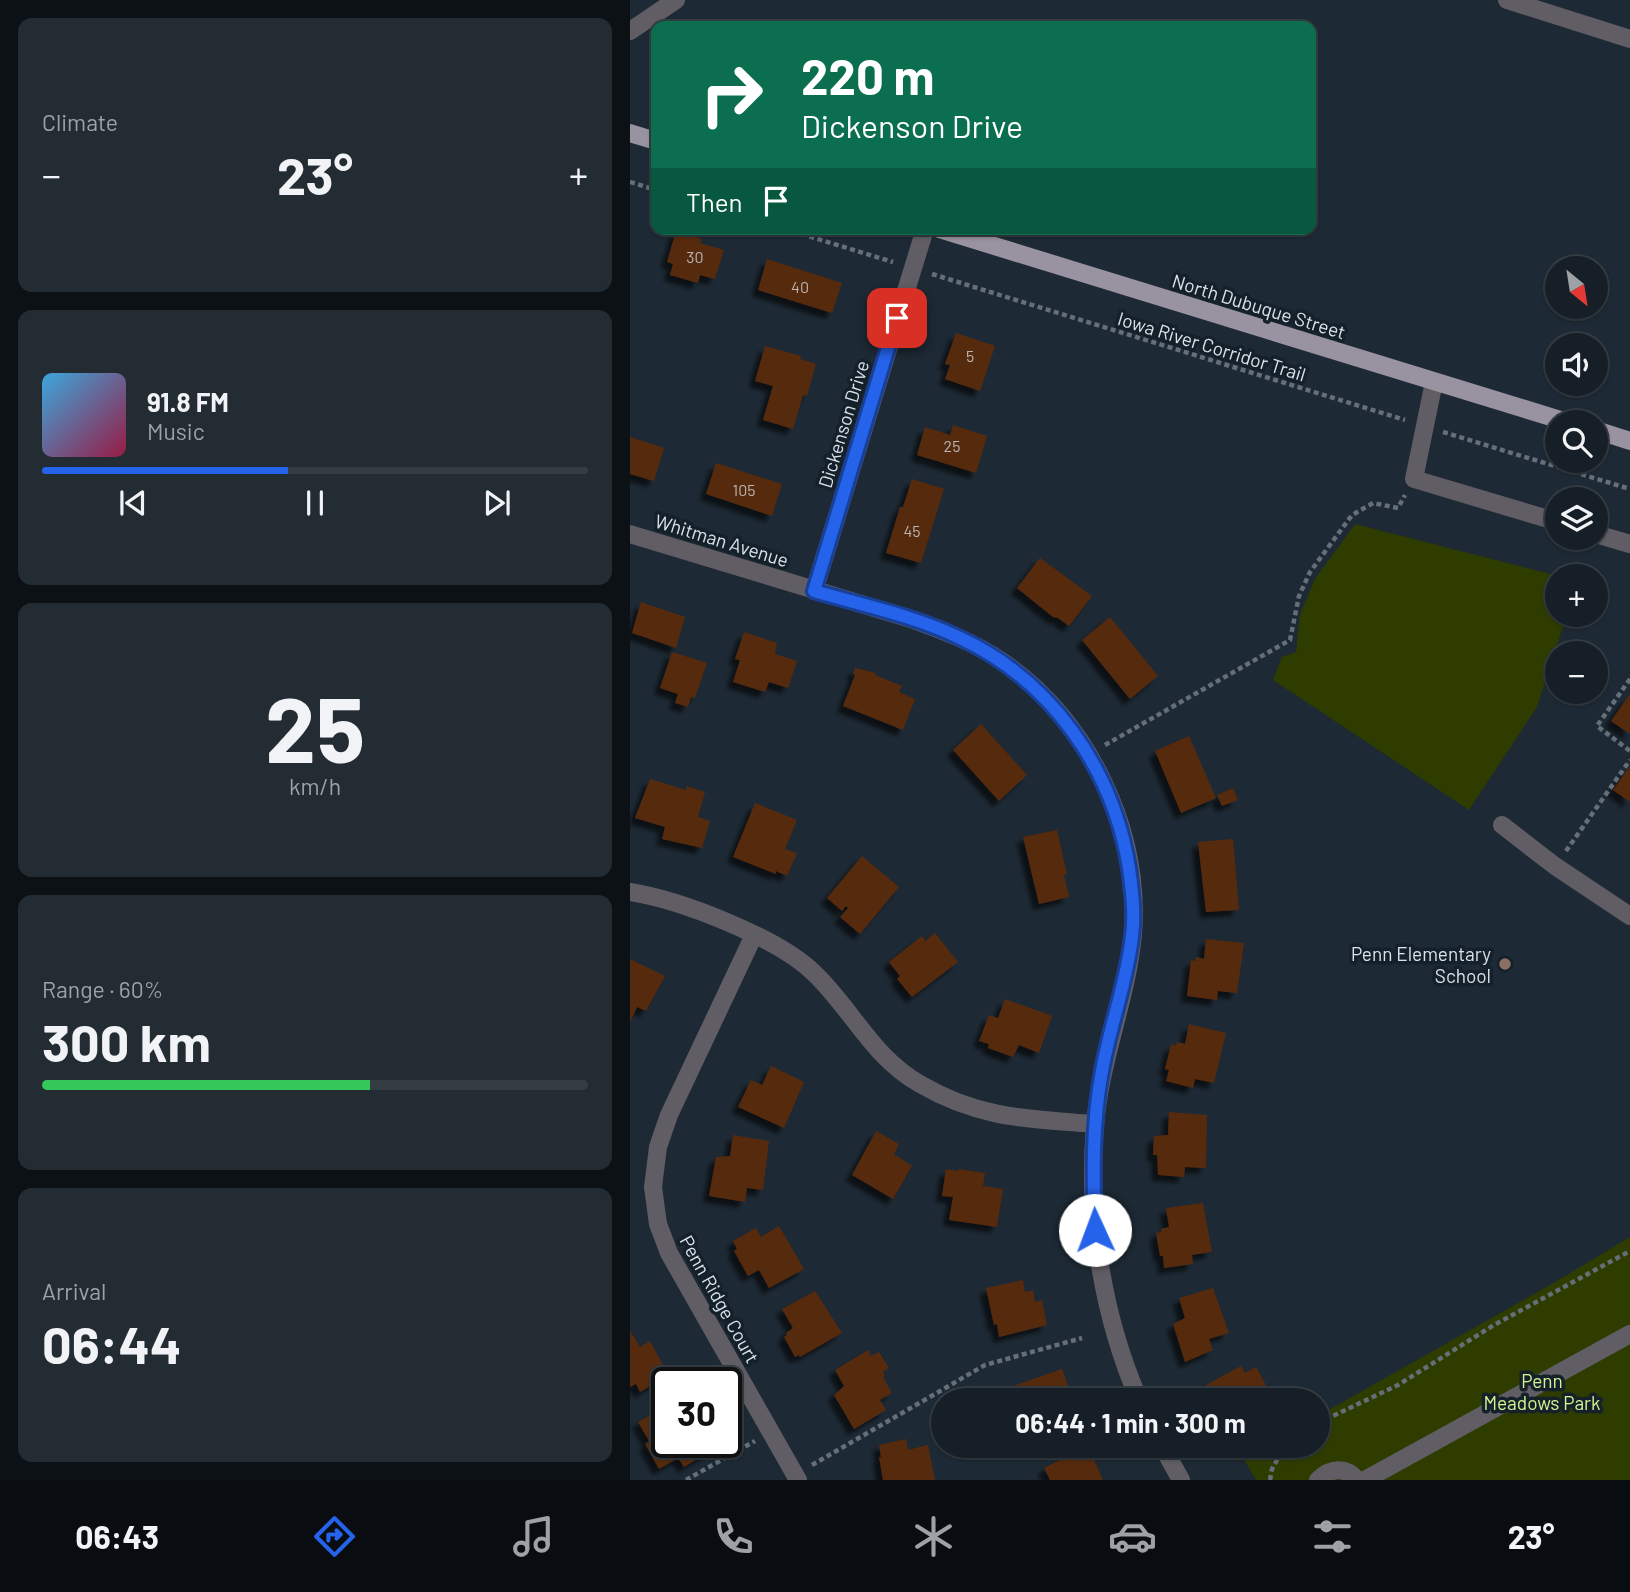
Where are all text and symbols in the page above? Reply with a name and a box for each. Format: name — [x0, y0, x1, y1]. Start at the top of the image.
text: 220 m — [801, 46, 935, 105]
icon: right — [686, 49, 777, 140]
text: Dickenson Drive — [801, 106, 1023, 144]
text: Climate — [42, 108, 118, 136]
text: 23° — [277, 143, 353, 205]
text: − — [42, 151, 61, 197]
text: + — [569, 151, 588, 197]
icon: arrive — [757, 182, 795, 220]
text: Then — [686, 186, 743, 217]
house number: 30 — [686, 247, 704, 266]
north arrow — [1545, 256, 1608, 318]
map controls — [1545, 256, 1608, 704]
street label: North Dubuque Street — [1170, 269, 1348, 343]
house number: 40 — [791, 277, 809, 296]
pin — [867, 288, 927, 348]
icon: arrive — [878, 299, 916, 337]
street label: Iowa River Corridor Trail — [1115, 306, 1309, 386]
button: sound — [1545, 333, 1608, 396]
house number: 5 — [966, 346, 974, 365]
street label: Dickenson Drive — [813, 358, 873, 490]
text: 91.8 FM — [147, 386, 229, 417]
button: search — [1545, 410, 1608, 473]
text: Music — [147, 417, 205, 445]
house number: 25 — [944, 436, 960, 455]
house number: 105 — [733, 480, 755, 499]
icon: previous — [114, 484, 152, 522]
icon: pause — [296, 484, 334, 522]
icon: next — [478, 484, 516, 522]
button: layers — [1545, 487, 1608, 550]
street label: Whitman Avenue — [652, 509, 792, 571]
house number: 45 — [903, 521, 921, 540]
button: + — [1545, 564, 1608, 627]
button: − — [1545, 641, 1608, 704]
text: 25 — [265, 672, 365, 781]
text: km/h — [289, 772, 341, 800]
place label: Penn Elementary School — [1351, 942, 1491, 987]
marker: Penn Elementary School — [1497, 956, 1513, 972]
text: Range · 60% — [42, 975, 163, 1003]
text: 300 km — [42, 1010, 211, 1072]
position arrow — [1058, 1193, 1132, 1267]
street label: Penn Ridge Court — [675, 1231, 765, 1367]
text: Arrival — [42, 1277, 106, 1305]
text: 06:44 — [42, 1312, 181, 1374]
speed limit sign: 30 — [651, 1367, 742, 1458]
park label: Penn Meadows Park — [1483, 1369, 1601, 1414]
text: 06:44 · 1 min · 300 m — [1015, 1407, 1246, 1438]
icon: directions — [310, 1512, 359, 1561]
icon: music — [509, 1512, 558, 1561]
icon: phone — [709, 1512, 758, 1561]
icon: climate — [909, 1512, 958, 1561]
icon: car — [1108, 1512, 1157, 1561]
icon: filters — [1308, 1512, 1357, 1561]
text: 06:43 — [75, 1517, 159, 1555]
text: 23° — [1508, 1517, 1555, 1555]

